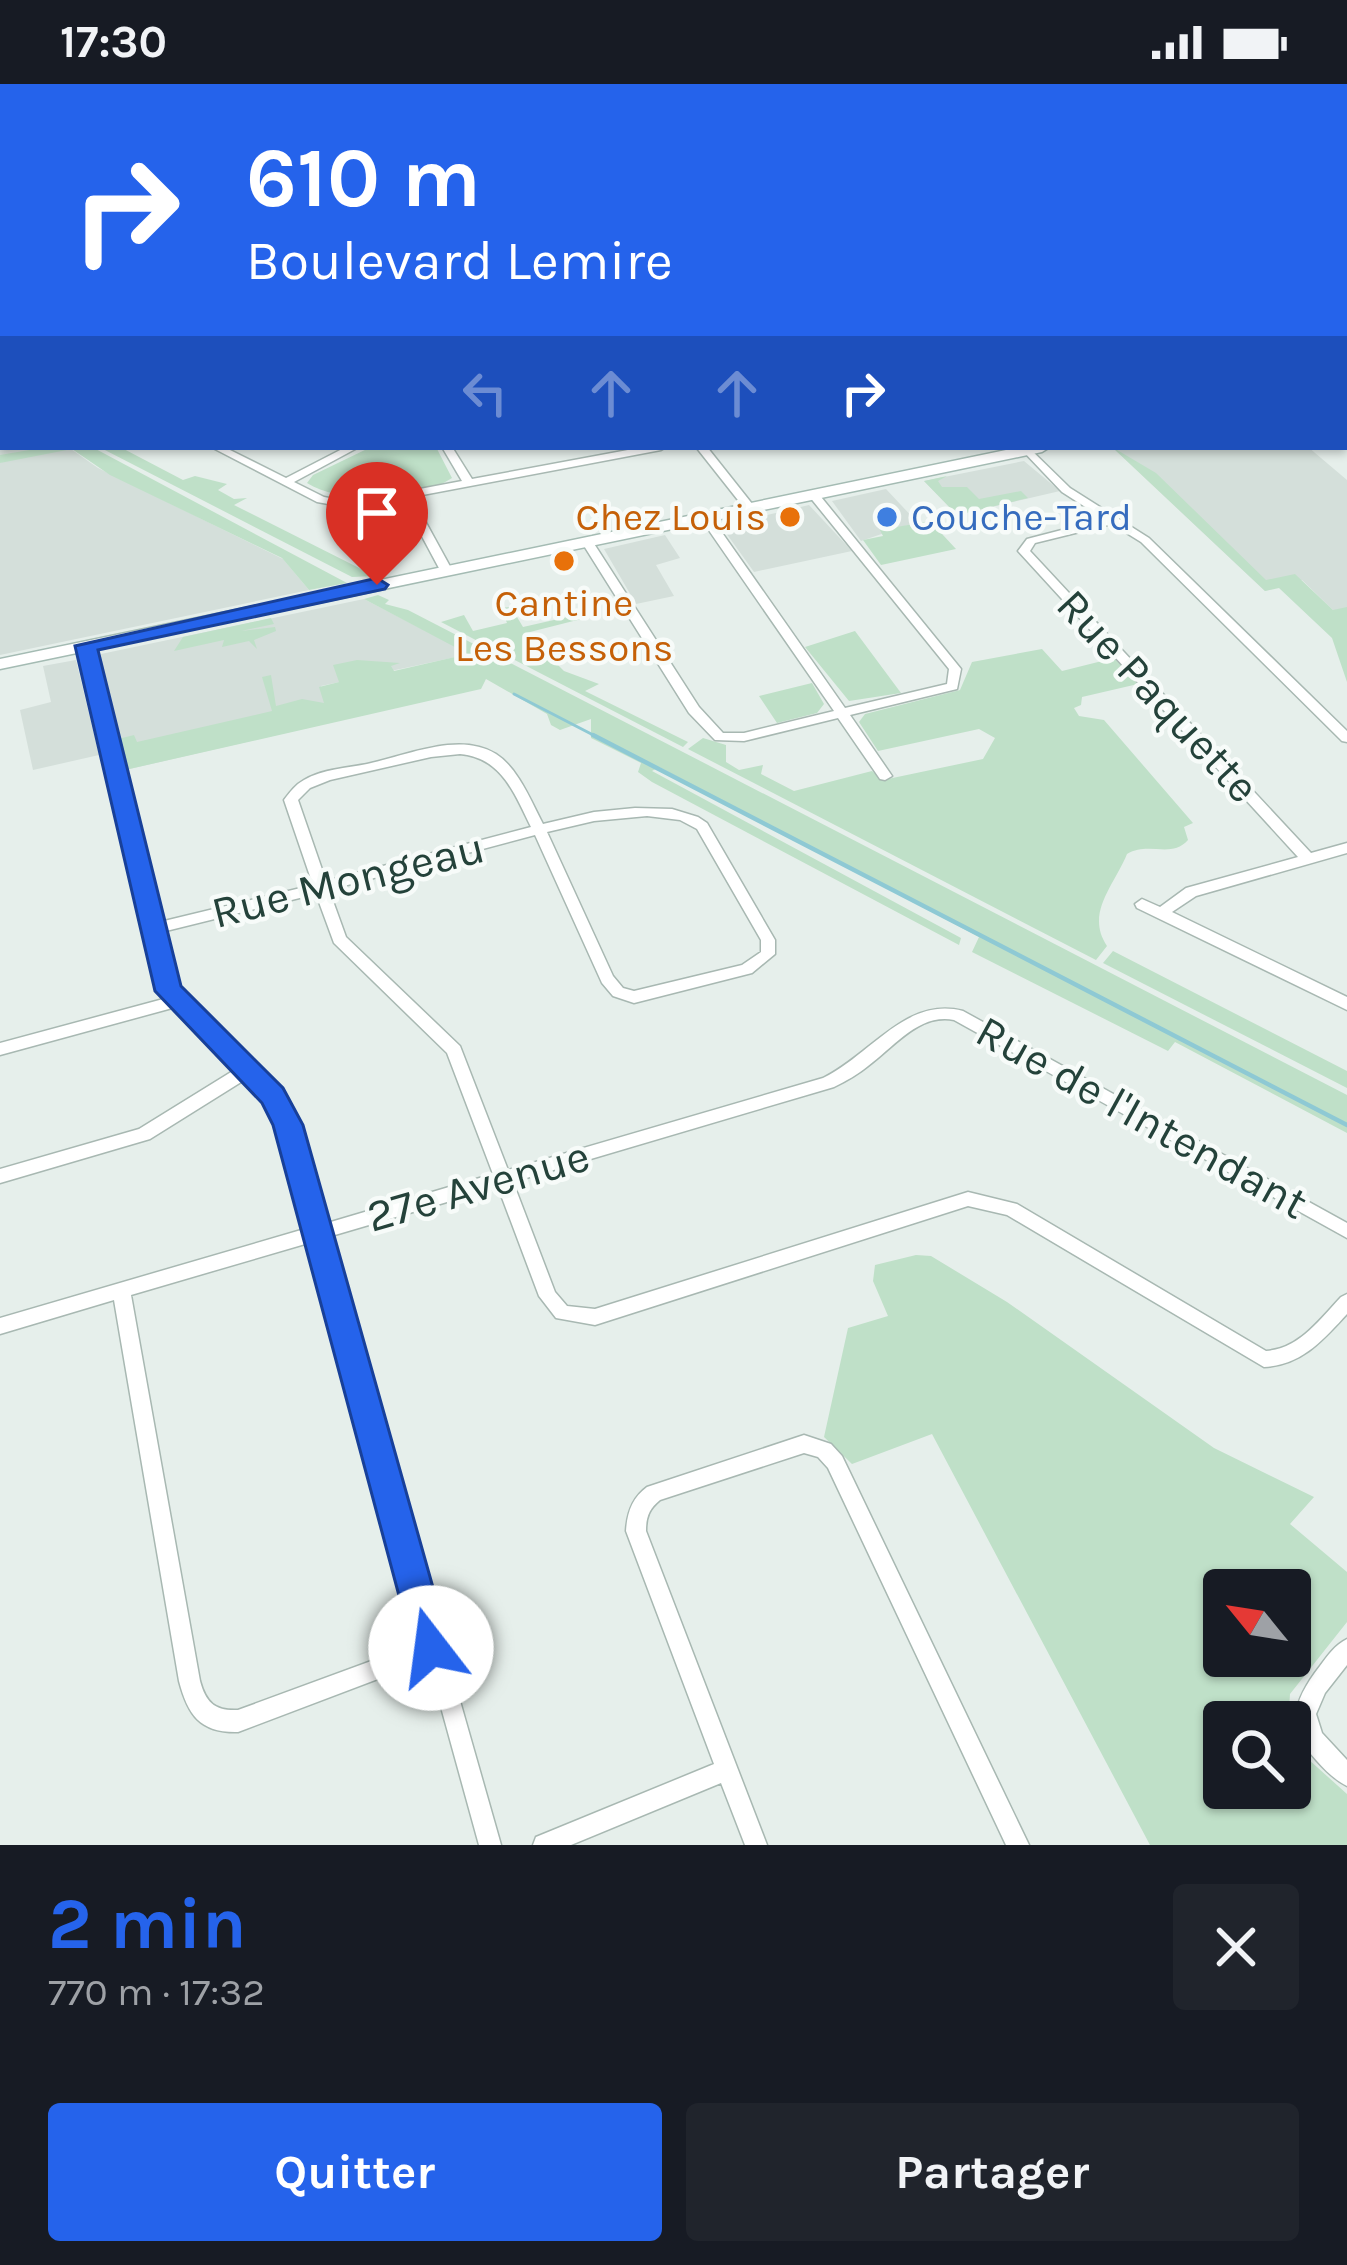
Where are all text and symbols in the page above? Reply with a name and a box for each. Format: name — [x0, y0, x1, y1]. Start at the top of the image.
text: 17:30 — [60, 16, 167, 68]
text: 610 m — [246, 129, 481, 227]
icon: right — [48, 132, 204, 288]
text: Boulevard Lemire — [246, 229, 673, 293]
icon: left — [452, 360, 518, 426]
icon: ahead — [578, 360, 644, 426]
icon: ahead — [704, 360, 770, 426]
icon: right — [830, 360, 896, 426]
pin — [326, 462, 428, 585]
icon: arrive — [344, 480, 410, 546]
place label: Chez Louis — [575, 494, 766, 540]
place label: Couche-Tard — [911, 494, 1132, 540]
marker: Chez Louis — [777, 504, 803, 530]
marker: Couche-Tard — [874, 504, 900, 530]
marker: Cantine Les Bessons — [551, 548, 577, 574]
street label: Rue Paquette — [1046, 579, 1270, 814]
place label: Cantine Les Bessons — [455, 580, 673, 671]
street label: Rue Mongeau — [206, 821, 490, 940]
street label: Rue de l'Intendant — [967, 1005, 1317, 1229]
street label: 27e Avenue — [361, 1129, 595, 1243]
north arrow — [1203, 1569, 1311, 1677]
map controls — [1203, 1569, 1311, 1809]
position arrow — [368, 1585, 494, 1711]
button: search — [1203, 1701, 1311, 1809]
text: 2 min — [48, 1882, 247, 1966]
button: close — [1173, 1884, 1299, 2010]
text: 770 m · 17:32 — [48, 1969, 265, 2015]
button: Quitter — [48, 2103, 662, 2241]
button: Partager — [686, 2103, 1299, 2241]

